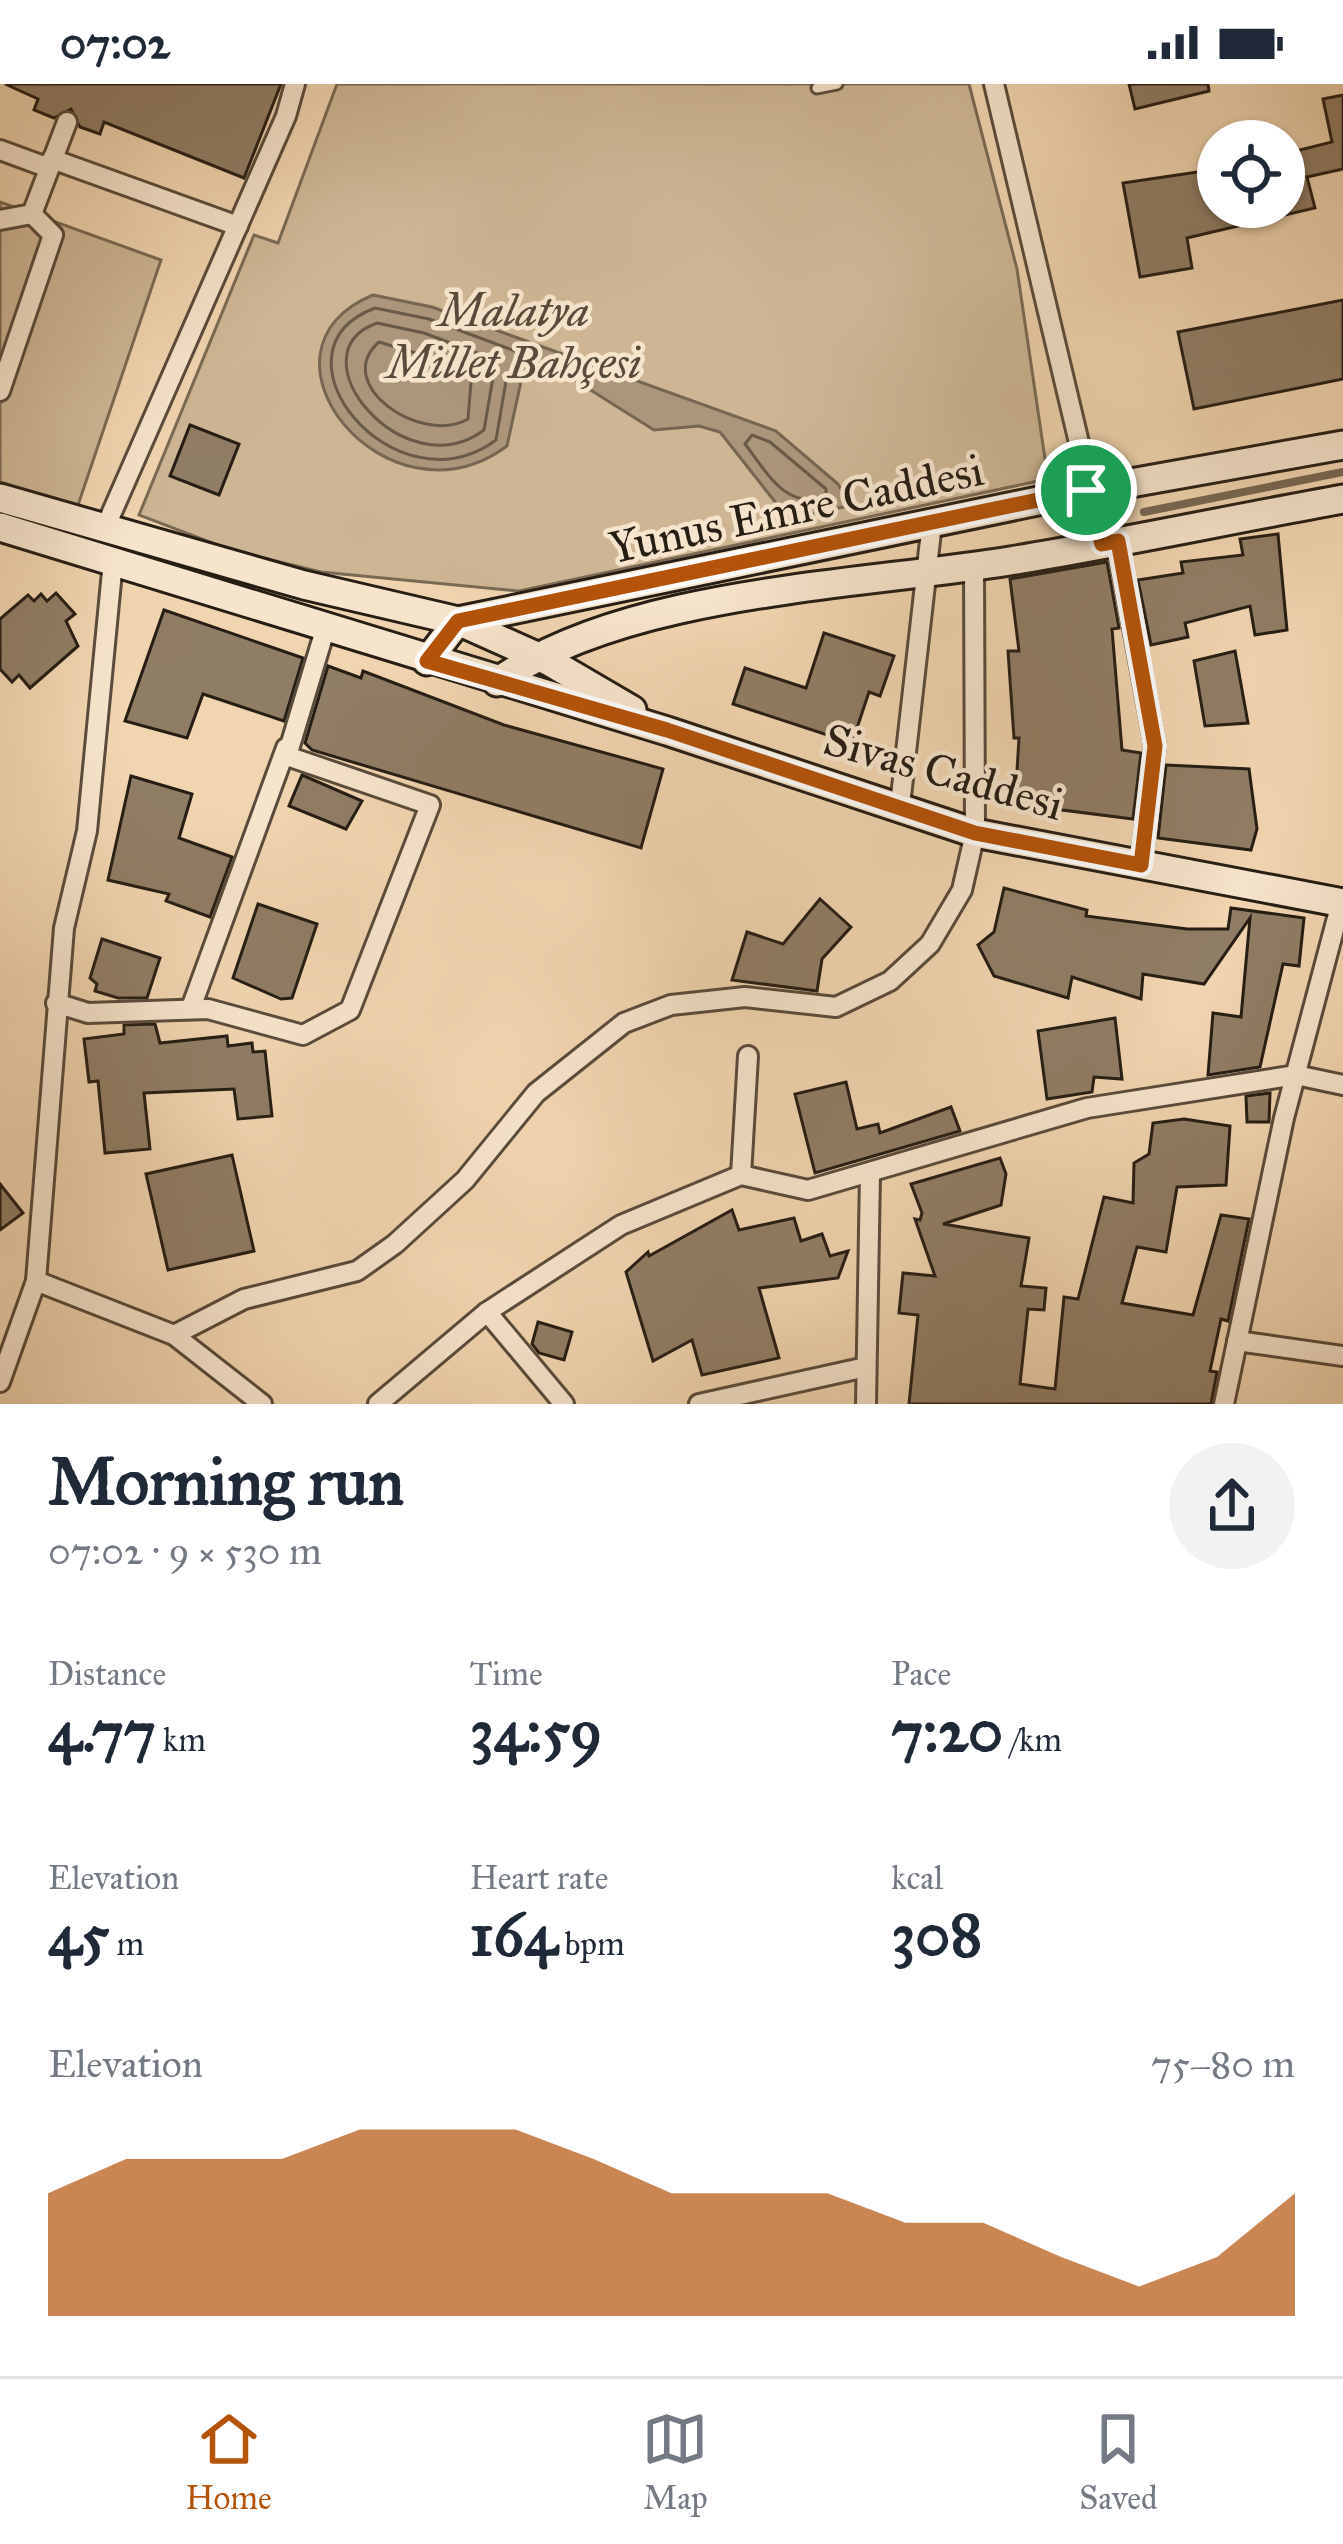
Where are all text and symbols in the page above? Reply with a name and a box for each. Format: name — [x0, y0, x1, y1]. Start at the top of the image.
text: 07:02 — [60, 15, 170, 70]
map controls — [1197, 120, 1305, 228]
button: locate — [1197, 120, 1305, 228]
park label: Malatya Millet Bahçesi — [383, 283, 641, 390]
pin — [1035, 439, 1137, 541]
street label: Yunus Emre Caddesi — [604, 442, 988, 575]
icon: arrive — [1053, 457, 1119, 523]
street label: Sivas Caddesi — [818, 711, 1070, 832]
text: Morning run — [48, 1441, 404, 1522]
button: share — [1169, 1443, 1295, 1569]
text: 07:02 · 9 × 530 m — [48, 1527, 322, 1575]
text: Distance — [48, 1654, 166, 1694]
text: Time — [470, 1654, 543, 1694]
text: Pace — [891, 1654, 951, 1694]
text: 4.77 — [48, 1694, 156, 1767]
text: 34:59 — [470, 1694, 602, 1767]
text: 7:20 — [891, 1694, 1003, 1767]
text: km — [156, 1720, 206, 1760]
text: /km — [1003, 1720, 1062, 1760]
text: Elevation — [48, 1858, 179, 1898]
text: Heart rate — [470, 1858, 608, 1898]
text: kcal — [891, 1858, 943, 1898]
text: 45 — [48, 1898, 109, 1971]
text: 164 — [470, 1898, 557, 1971]
text: 308 — [891, 1898, 982, 1971]
text: m — [109, 1924, 144, 1964]
text: bpm — [557, 1924, 625, 1964]
text: Elevation — [48, 2040, 203, 2088]
text: 75–80 m — [1151, 2040, 1295, 2088]
tab: Home — [185, 2406, 272, 2518]
tab: Map — [642, 2406, 708, 2518]
tab: Saved — [1079, 2406, 1158, 2518]

